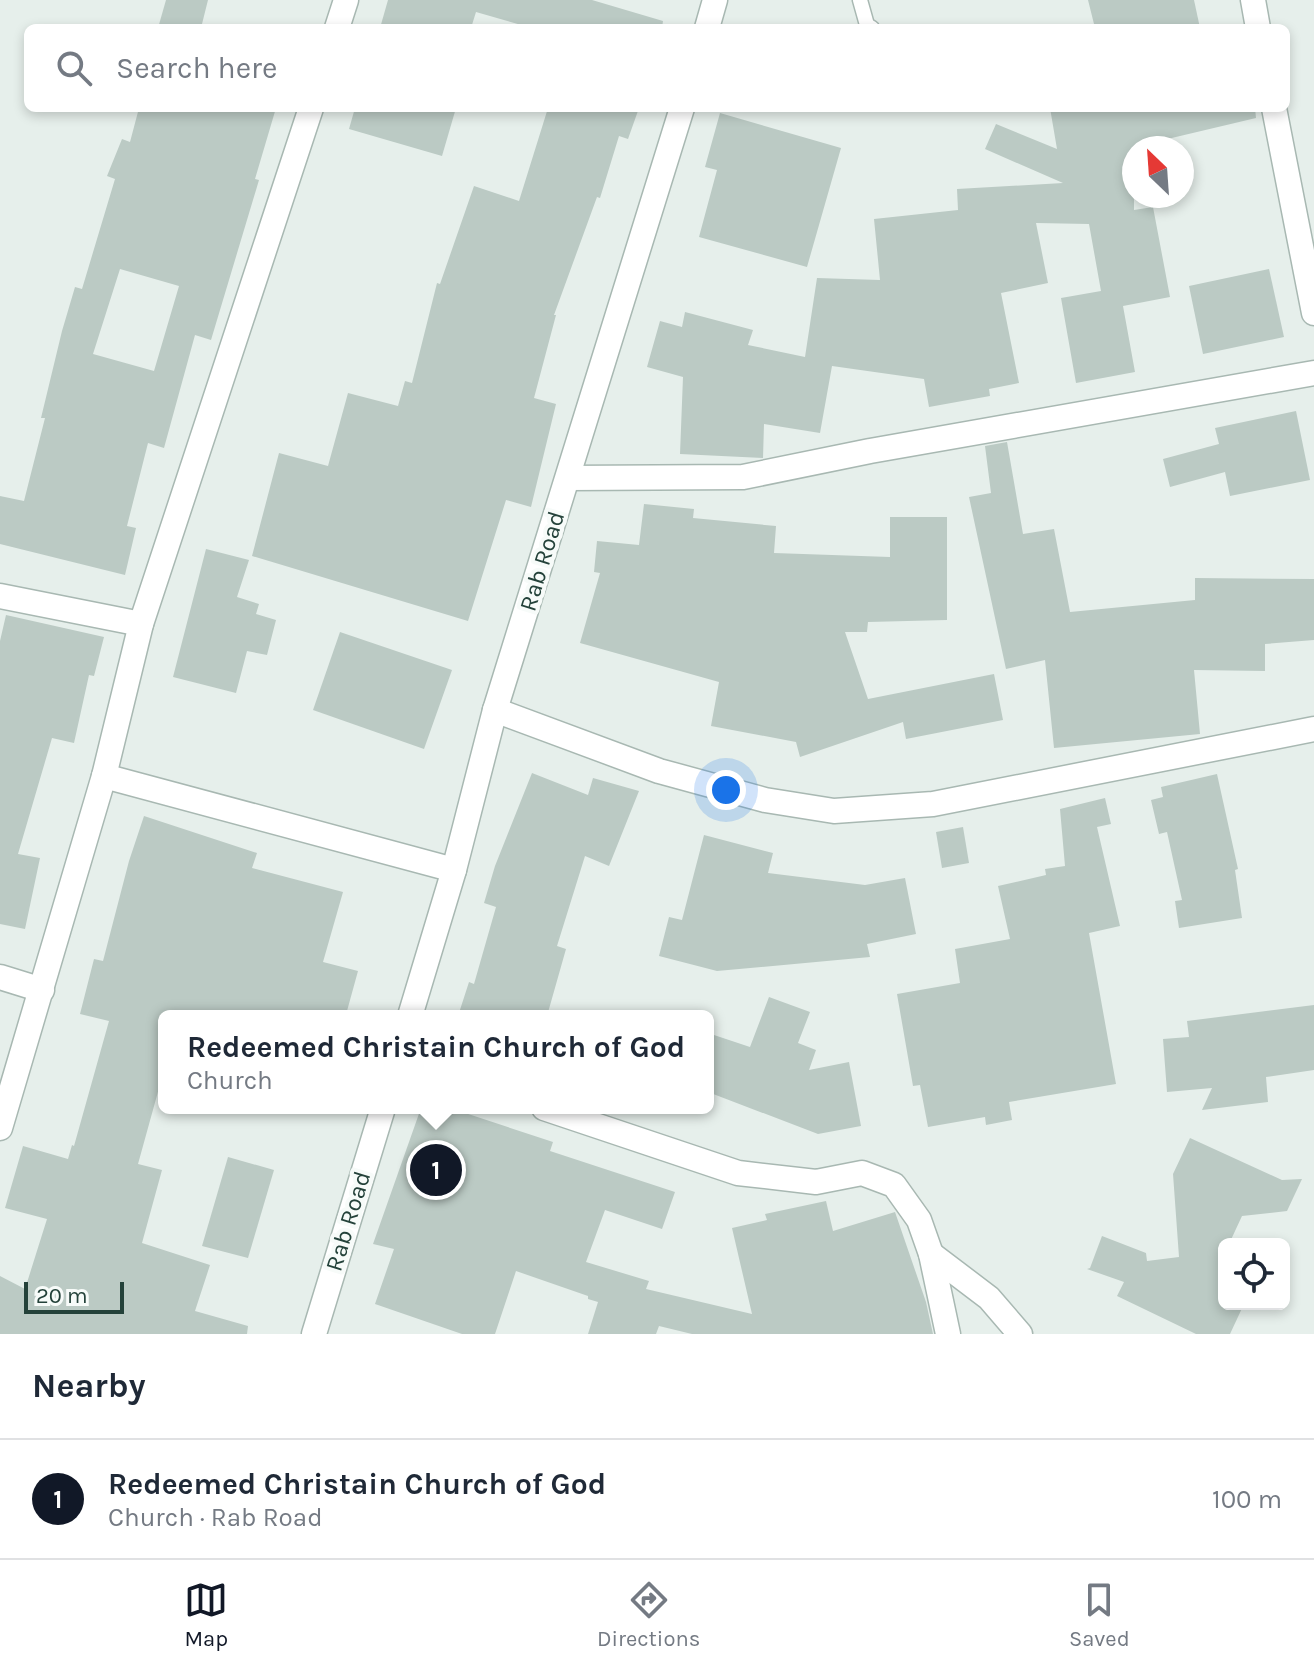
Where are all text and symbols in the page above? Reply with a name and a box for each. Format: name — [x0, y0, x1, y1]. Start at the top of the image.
search box — [24, 24, 1290, 112]
icon: search — [52, 46, 96, 90]
text: Search here — [116, 50, 277, 86]
north arrow — [1122, 136, 1194, 208]
street label: Rab Road — [514, 508, 570, 614]
your location — [706, 770, 746, 810]
popup — [158, 1010, 714, 1114]
text: Redeemed Christain Church of God — [187, 1029, 685, 1065]
text: Church — [187, 1065, 273, 1096]
pin: 1 — [410, 1140, 462, 1200]
street label: Rab Road — [320, 1168, 376, 1274]
map controls — [1218, 1238, 1290, 1310]
button: locate — [1218, 1238, 1290, 1310]
scale bar — [24, 1278, 124, 1314]
text: 20 m — [36, 1283, 88, 1309]
text: Nearby — [32, 1366, 146, 1406]
text: Redeemed Christain Church of God — [108, 1466, 606, 1502]
text: 1 — [53, 1484, 63, 1515]
text: 100 m — [1212, 1484, 1282, 1515]
text: Church · Rab Road — [108, 1502, 323, 1533]
tab: Map — [184, 1578, 228, 1652]
tab: Directions — [597, 1578, 700, 1652]
tab: Saved — [1069, 1578, 1130, 1652]

